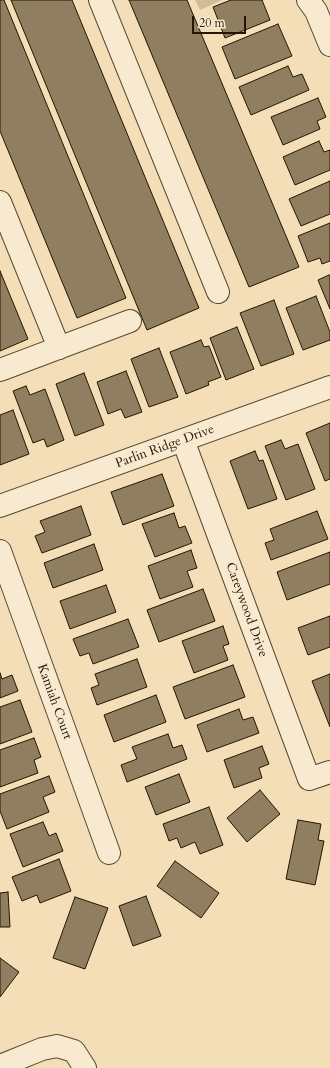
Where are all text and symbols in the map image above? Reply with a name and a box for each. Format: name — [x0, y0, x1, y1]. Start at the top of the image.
scale bar — [194, 8, 248, 34]
text: 20 m — [199, 15, 225, 31]
street label: Parlin Ridge Drive — [114, 422, 216, 472]
street label: Careywood Drive — [222, 561, 270, 659]
street label: Kamiah Court — [33, 662, 75, 742]

